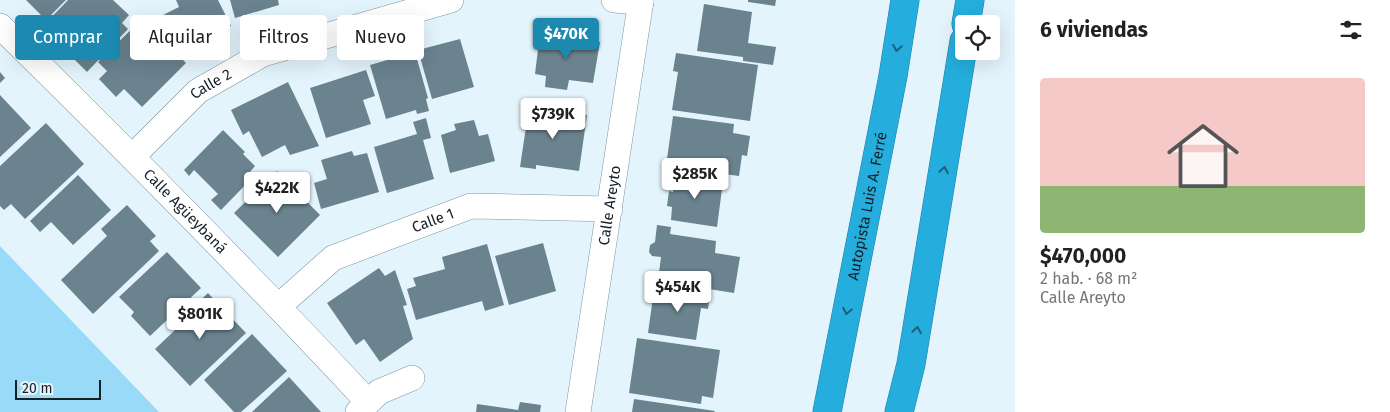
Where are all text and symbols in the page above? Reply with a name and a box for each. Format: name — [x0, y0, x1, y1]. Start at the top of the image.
chip: Comprar — [15, 15, 120, 60]
chip: Alquilar — [130, 15, 230, 60]
chip: Filtros — [240, 15, 327, 60]
chip: Nuevo — [337, 15, 424, 60]
map controls — [955, 15, 1000, 60]
button: locate — [955, 15, 1000, 60]
icon: filters — [1337, 16, 1365, 44]
text: 6 viviendas — [1040, 17, 1148, 43]
pin: $470K — [531, 18, 601, 60]
text: $470K — [544, 24, 588, 43]
one-way arrow — [893, 44, 903, 53]
street label: Calle 2 — [186, 65, 235, 103]
pin: $739K — [518, 98, 588, 140]
text: $739K — [531, 104, 575, 123]
icon: home — [1158, 111, 1248, 201]
street label: Autopista Luis A. Ferré — [844, 130, 891, 282]
pin: $285K — [660, 158, 730, 200]
street label: Calle Areyto — [595, 164, 625, 247]
text: $285K — [673, 164, 717, 183]
street label: Calle Agüeybaná — [140, 165, 231, 257]
one-way arrow — [938, 166, 948, 174]
pin: $422K — [242, 172, 312, 214]
text: $422K — [255, 178, 299, 197]
street label: Calle 1 — [409, 204, 457, 236]
text: $470,000 — [1040, 243, 1126, 269]
text: 2 hab. · 68 m² — [1040, 269, 1137, 288]
pin: $454K — [643, 270, 713, 313]
text: $454K — [655, 277, 701, 296]
text: Calle Areyto — [1040, 288, 1126, 307]
pin: $801K — [165, 298, 235, 340]
text: $801K — [178, 304, 222, 323]
one-way arrow — [842, 306, 852, 315]
one-way arrow — [911, 326, 921, 335]
scale bar — [15, 377, 101, 400]
text: 20 m — [22, 380, 52, 397]

